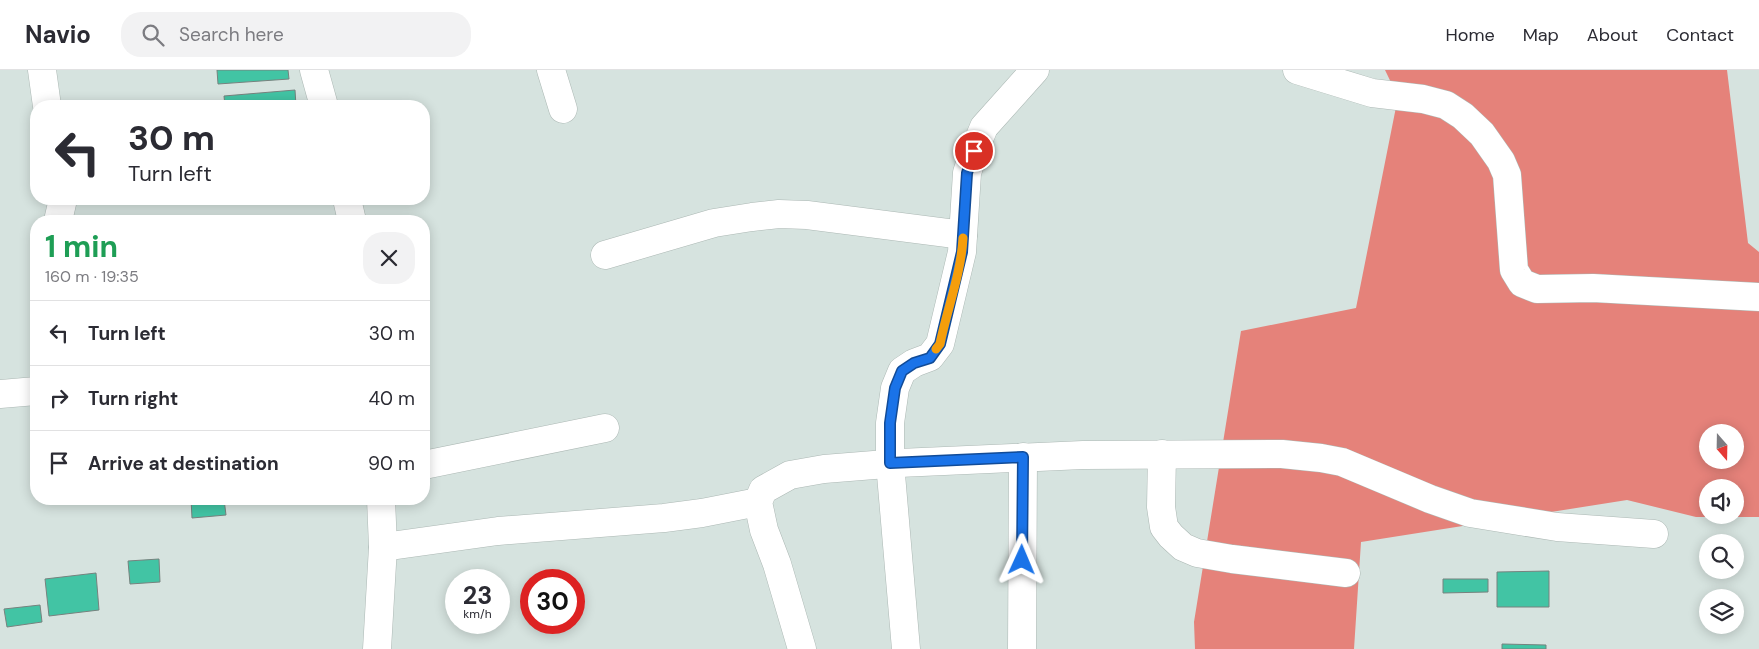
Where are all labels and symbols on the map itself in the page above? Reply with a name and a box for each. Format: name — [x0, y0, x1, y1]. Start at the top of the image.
pin — [953, 130, 995, 172]
north arrow — [1699, 424, 1744, 469]
position arrow — [995, 533, 1047, 585]
speed limit sign: 30 — [520, 569, 585, 634]

